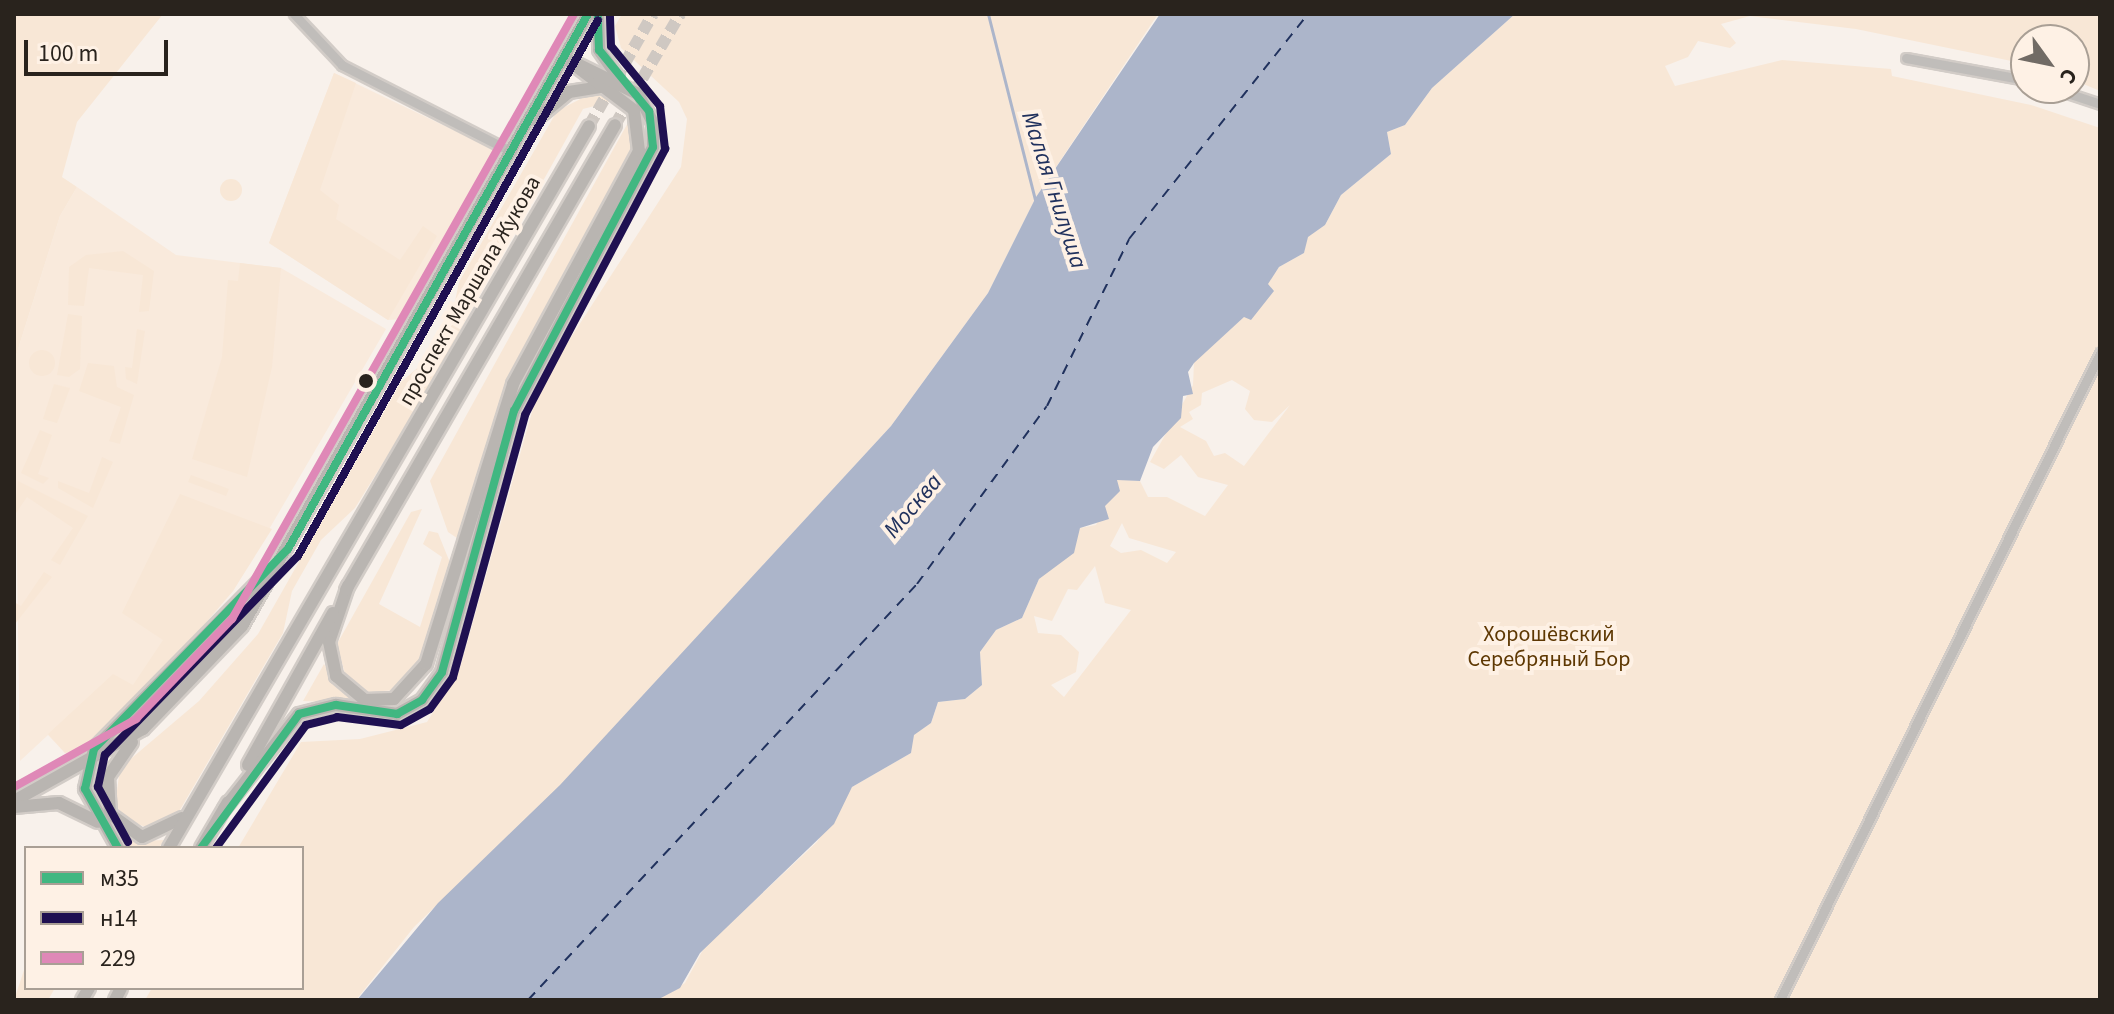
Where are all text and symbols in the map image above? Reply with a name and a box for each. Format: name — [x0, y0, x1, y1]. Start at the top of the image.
scale bar — [28, 24, 172, 74]
north arrow — [2010, 24, 2090, 104]
text: 100 m — [38, 36, 98, 71]
text: С — [2052, 62, 2085, 90]
water label: Малая Гнилуша — [1015, 108, 1093, 272]
street label: проспект Маршала Жукова — [393, 171, 547, 411]
unlabelled marker — [358, 373, 374, 389]
water label: Москва — [878, 468, 948, 544]
park label: Хорошёвский Серебряный Бор — [1468, 621, 1630, 672]
legend — [24, 846, 304, 990]
text: м35 — [100, 861, 139, 896]
text: н14 — [100, 901, 137, 936]
text: 229 — [100, 941, 136, 976]

